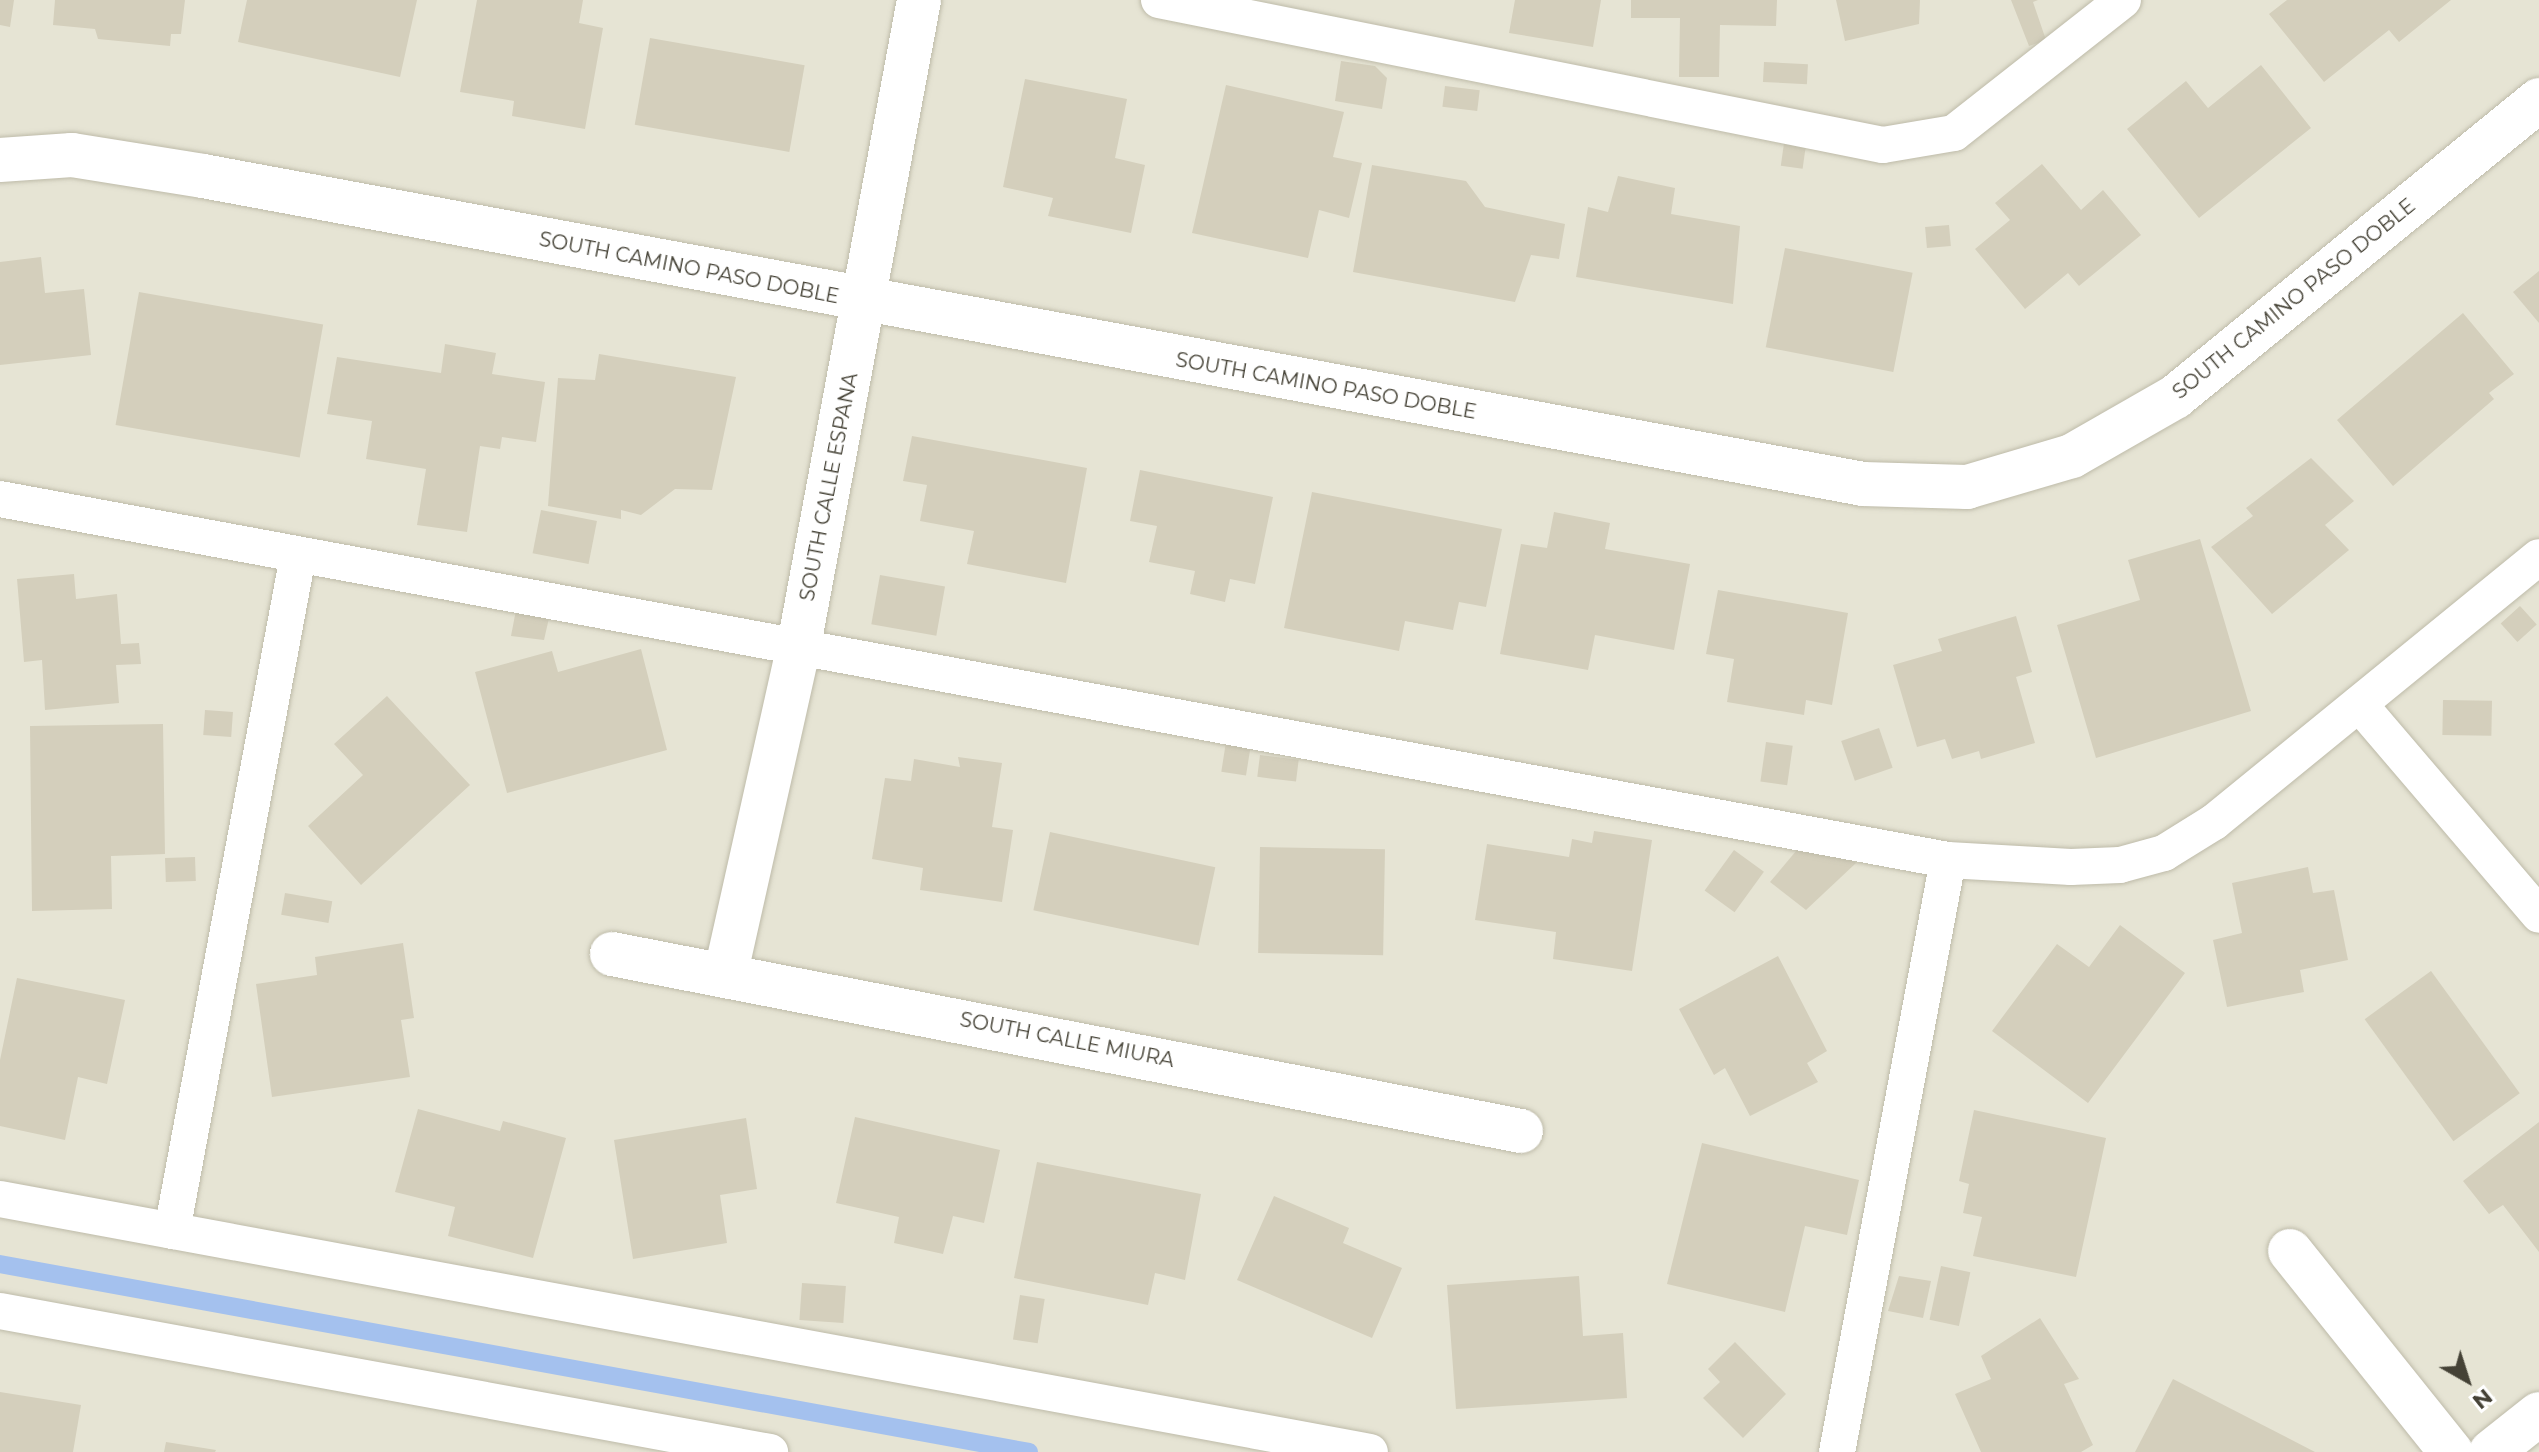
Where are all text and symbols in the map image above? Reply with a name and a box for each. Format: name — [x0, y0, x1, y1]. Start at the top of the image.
street label: SOUTH CAMINO PASO DOBLE — [2168, 194, 2420, 404]
street label: SOUTH CAMINO PASO DOBLE — [537, 227, 841, 309]
street label: SOUTH CAMINO PASO DOBLE — [1174, 348, 1478, 424]
street label: SOUTH CALLE ESPANA — [795, 371, 863, 603]
street label: SOUTH CALLE MIURA — [958, 1007, 1176, 1073]
north arrow — [2427, 1340, 2507, 1420]
text: N — [2467, 1383, 2498, 1415]

